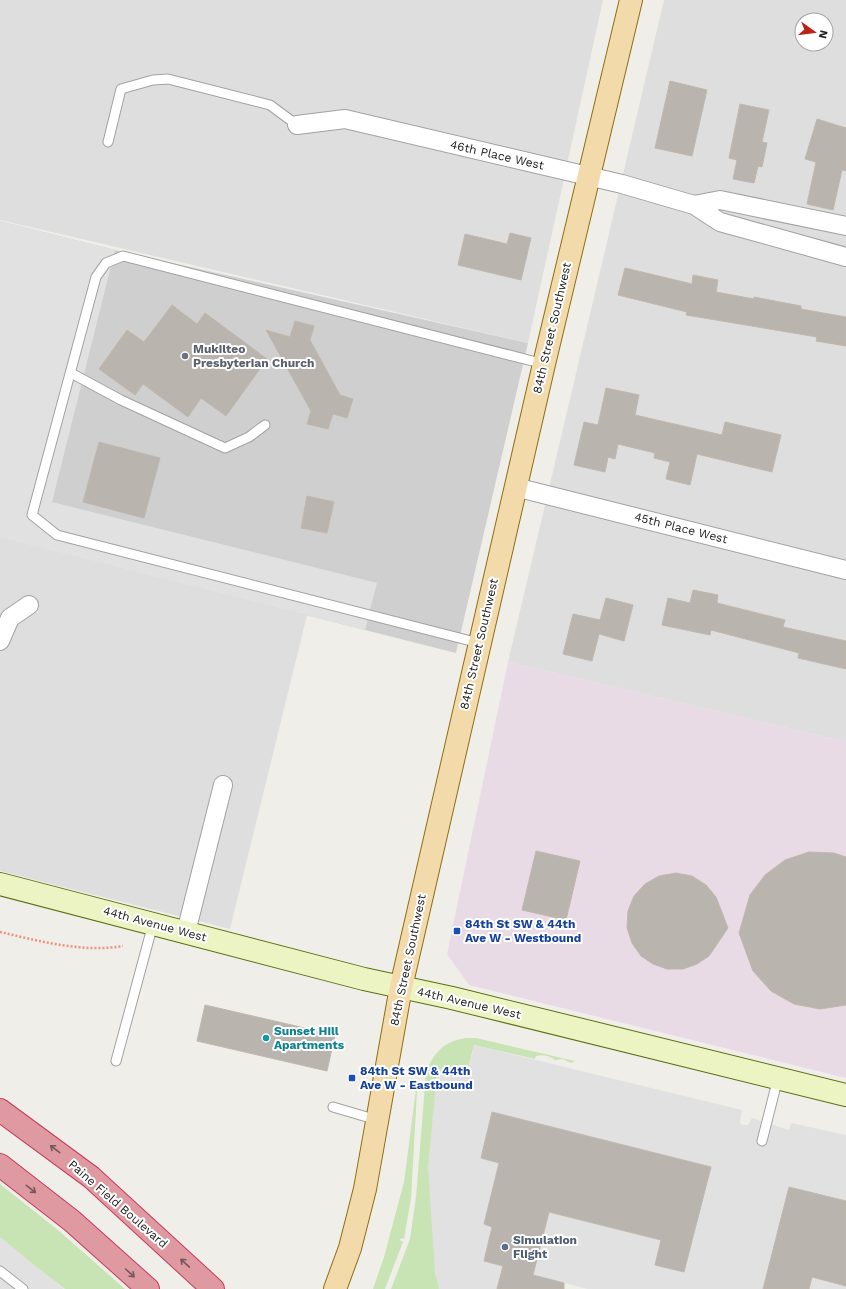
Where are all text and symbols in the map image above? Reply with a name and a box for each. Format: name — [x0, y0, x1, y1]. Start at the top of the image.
north arrow — [794, 12, 834, 52]
text: N — [816, 29, 831, 40]
street label: 46th Place West — [449, 137, 545, 173]
street label: 84th Street Southwest — [530, 261, 574, 395]
place label: Mukilteo Presbyterian Church — [193, 342, 314, 370]
marker: Mukilteo Presbyterian Church — [180, 351, 190, 361]
street label: 45th Place West — [633, 510, 729, 546]
street label: 84th Street Southwest — [457, 577, 501, 711]
street label: 84th Street Southwest — [387, 893, 429, 1027]
street label: 44th Avenue West — [102, 903, 208, 945]
place label: 84th St SW & 44th Ave W - Westbound — [465, 917, 581, 945]
marker: 84th St SW & 44th Ave W - Westbound — [452, 926, 462, 936]
street label: 44th Avenue West — [416, 984, 522, 1022]
place label: Sunset Hill Apartments — [274, 1024, 345, 1052]
marker: Sunset Hill Apartments — [261, 1033, 271, 1043]
place label: 84th St SW & 44th Ave W - Eastbound — [360, 1064, 473, 1092]
marker: 84th St SW & 44th Ave W - Eastbound — [347, 1073, 357, 1083]
one-way arrow — [50, 1145, 61, 1154]
street label: Paine Field Boulevard — [66, 1157, 170, 1251]
one-way arrow — [25, 1184, 36, 1193]
place label: Simulation Flight — [513, 1233, 577, 1261]
marker: Simulation Flight — [500, 1242, 510, 1252]
one-way arrow — [179, 1258, 190, 1267]
one-way arrow — [125, 1268, 135, 1278]

